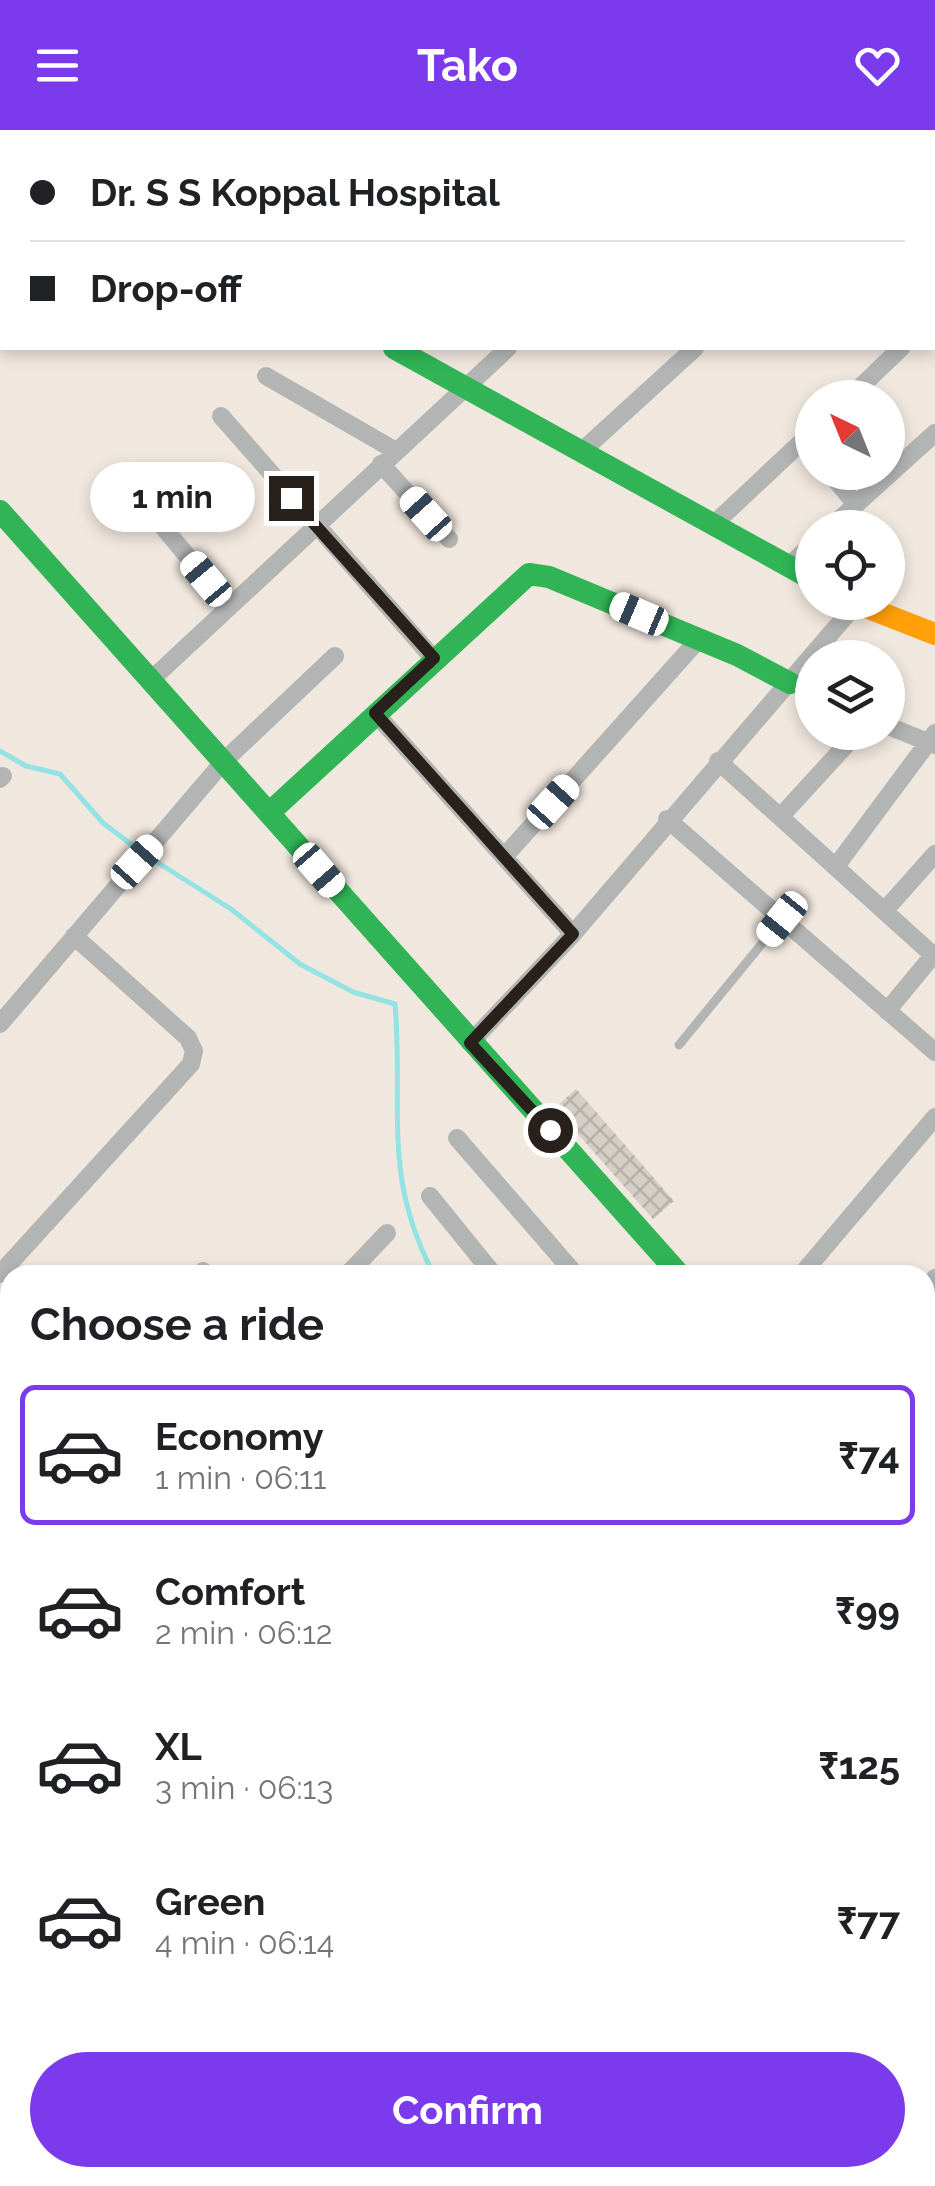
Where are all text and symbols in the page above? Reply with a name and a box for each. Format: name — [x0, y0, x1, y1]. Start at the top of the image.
icon: menu — [30, 38, 85, 93]
icon: heart — [850, 38, 905, 93]
text: Tako — [417, 39, 518, 92]
text: Dr. S S Koppal Hospital — [90, 170, 500, 215]
text: Drop-off — [90, 266, 242, 311]
north arrow — [795, 380, 905, 490]
map controls — [795, 380, 905, 750]
callout: 1 min — [91, 463, 256, 533]
route end — [269, 476, 314, 521]
text: 1 min — [132, 478, 213, 515]
car — [395, 482, 457, 546]
button: locate — [795, 510, 905, 620]
car — [175, 546, 237, 612]
car — [606, 588, 672, 640]
button: layers — [795, 640, 905, 750]
car — [522, 770, 584, 834]
car — [106, 830, 168, 894]
car — [288, 838, 350, 902]
car — [751, 886, 813, 952]
route start — [528, 1108, 573, 1153]
text: Choose a ride — [30, 1298, 324, 1351]
icon: car — [35, 1410, 125, 1500]
text: Economy — [155, 1414, 324, 1459]
text: ₹74 — [838, 1433, 900, 1478]
text: 1 min · 06:11 — [155, 1459, 327, 1496]
icon: car — [35, 1565, 125, 1655]
text: Comfort — [155, 1569, 305, 1614]
text: ₹99 — [835, 1588, 900, 1633]
text: 2 min · 06:12 — [155, 1614, 333, 1651]
icon: car — [35, 1720, 125, 1810]
text: XL — [155, 1724, 202, 1769]
text: ₹125 — [818, 1743, 900, 1788]
text: 3 min · 06:13 — [155, 1769, 333, 1806]
icon: car — [35, 1875, 125, 1965]
text: Green — [155, 1879, 265, 1924]
text: ₹77 — [837, 1898, 900, 1943]
text: 4 min · 06:14 — [155, 1924, 334, 1961]
button: Confirm — [30, 2052, 905, 2167]

